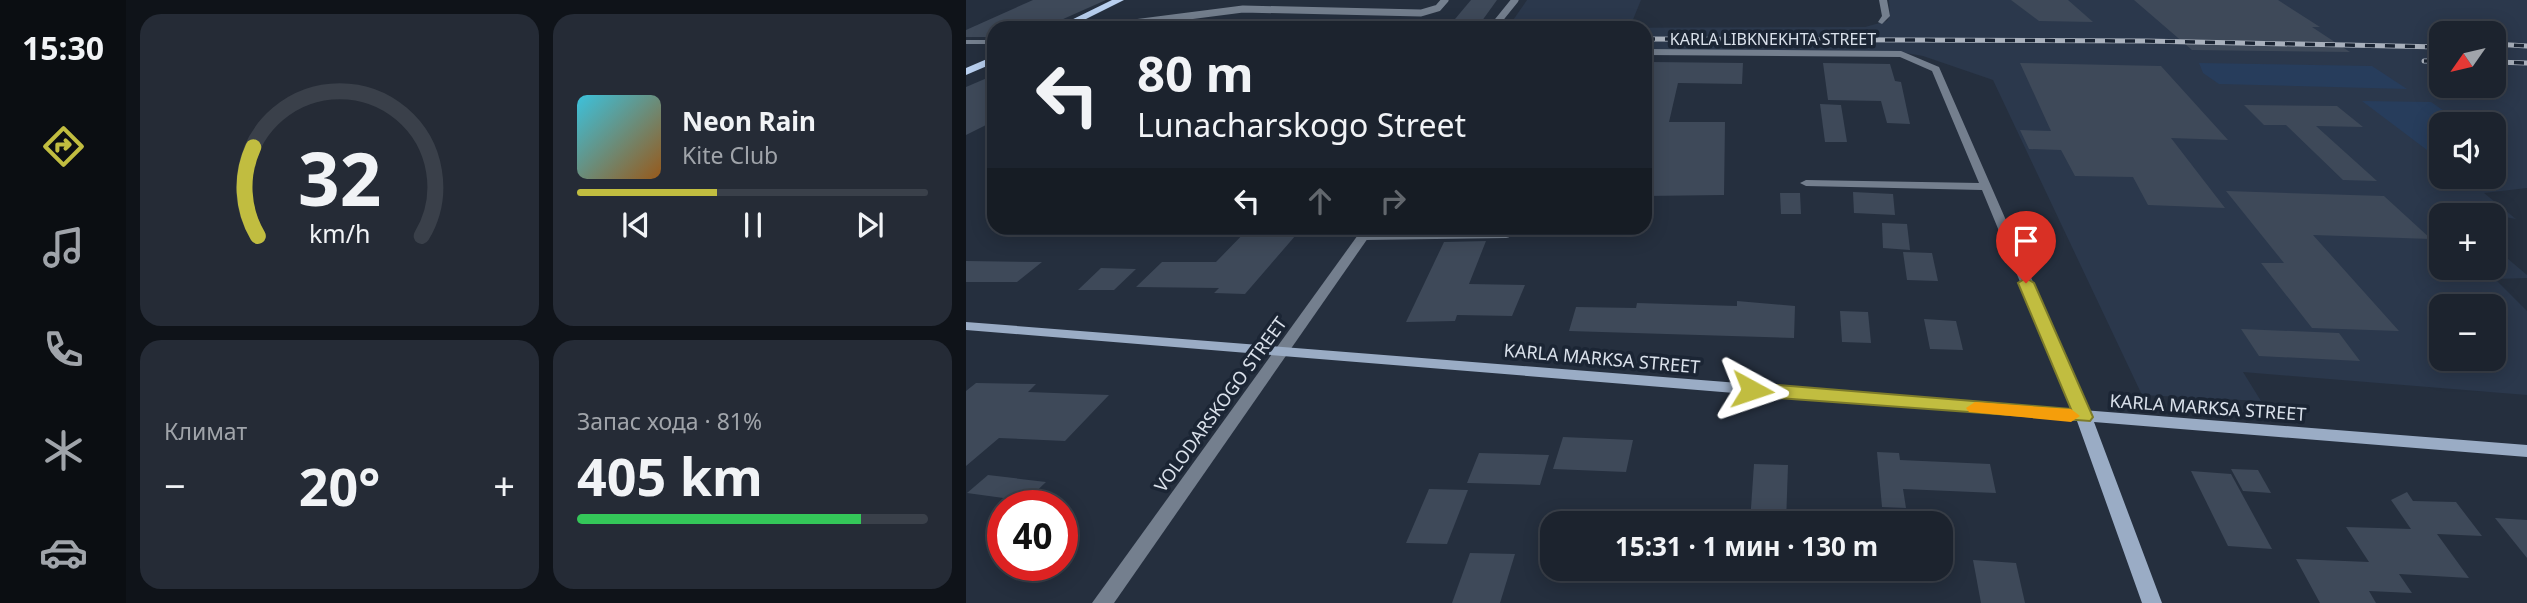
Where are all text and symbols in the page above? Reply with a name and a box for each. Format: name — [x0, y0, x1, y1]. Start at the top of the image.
north arrow — [2429, 21, 2506, 98]
map controls — [2429, 21, 2506, 371]
text: 15:30 — [22, 26, 104, 69]
street label: KARLA LIBKNEKHTA STREET — [1670, 28, 1876, 50]
text: 80 m — [1137, 40, 1254, 106]
icon: left — [1022, 49, 1113, 140]
text: Neon Rain — [682, 103, 816, 139]
text: Lunacharskogo Street — [1137, 103, 1466, 146]
button: sound — [2429, 112, 2506, 189]
icon: directions — [39, 122, 88, 171]
text: 32 — [298, 128, 381, 227]
text: Kite Club — [682, 139, 778, 171]
icon: left — [1228, 182, 1266, 220]
icon: ahead — [1301, 182, 1339, 220]
icon: right — [1374, 182, 1412, 220]
button: + — [2429, 203, 2506, 280]
icon: previous — [617, 206, 655, 244]
icon: pause — [734, 206, 772, 244]
icon: next — [851, 206, 889, 244]
pin — [1996, 211, 2056, 283]
text: km/h — [309, 216, 370, 250]
icon: arrive — [2007, 222, 2045, 260]
icon: music — [39, 223, 88, 272]
button: − — [2429, 294, 2506, 371]
street label: VOLODARSKOGO STREET — [1148, 312, 1292, 496]
icon: phone — [39, 325, 88, 374]
street label: KARLA MARKSA STREET — [1503, 337, 1701, 379]
position arrow — [1715, 353, 1789, 427]
street label: KARLA MARKSA STREET — [2109, 388, 2307, 426]
text: Запас хода · 81% — [577, 405, 762, 437]
text: Климат — [164, 415, 247, 447]
icon: climate — [39, 426, 88, 475]
text: 405 km — [577, 440, 763, 511]
text: 20° — [299, 450, 380, 521]
text: − — [164, 459, 186, 511]
text: + — [493, 459, 515, 511]
speed limit sign: 40 — [987, 490, 1078, 581]
icon: car — [39, 528, 88, 577]
text: 15:31 · 1 мин · 130 m — [1615, 528, 1878, 564]

